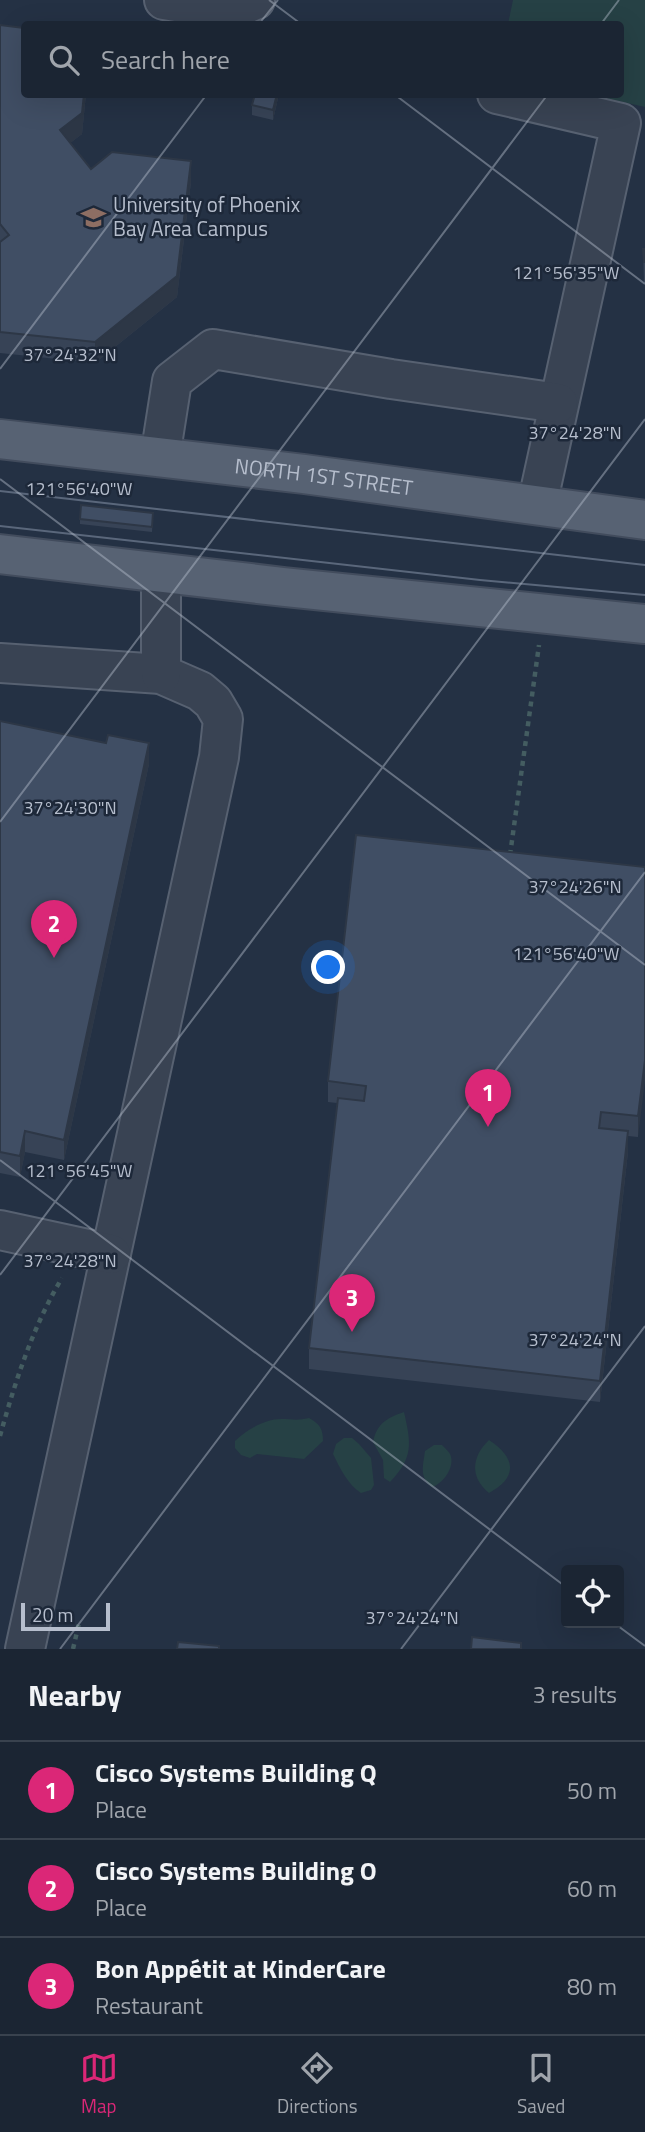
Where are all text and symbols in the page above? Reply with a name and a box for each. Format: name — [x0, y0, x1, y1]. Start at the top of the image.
search box — [21, 21, 624, 98]
text: Search here — [101, 40, 230, 79]
icon: search — [45, 41, 83, 79]
place label: University of Phoenix Bay Area Campus — [113, 188, 301, 244]
school or university icon: University of Phoenix Bay Area Campus — [79, 203, 107, 231]
text: 121°56'35"W — [512, 259, 620, 286]
text: 37°24'32"N — [23, 341, 117, 368]
text: 37°24'28"N — [528, 419, 622, 446]
street label: NORTH 1ST STREET — [233, 449, 415, 504]
text: 121°56'40"W — [25, 475, 133, 502]
text: 37°24'30"N — [23, 794, 117, 821]
text: 37°24'26"N — [528, 873, 622, 900]
pin: 2 — [31, 900, 77, 958]
text: 121°56'40"W — [512, 940, 620, 967]
your location — [311, 950, 345, 984]
pin: 1 — [465, 1069, 511, 1127]
text: 121°56'45"W — [25, 1157, 133, 1184]
text: 37°24'28"N — [23, 1247, 117, 1274]
pin: 3 — [329, 1274, 375, 1332]
text: 37°24'24"N — [528, 1326, 622, 1353]
map controls — [561, 1565, 624, 1628]
button: locate — [561, 1565, 624, 1628]
scale bar — [21, 1600, 110, 1632]
text: 20 m — [32, 1600, 73, 1629]
text: 37°24'24"N — [365, 1604, 459, 1631]
text: Nearby — [28, 1672, 121, 1718]
text: 3 results — [533, 1677, 617, 1712]
text: Cisco Systems Building Q — [95, 1753, 377, 1792]
text: 1 — [45, 1773, 57, 1808]
text: 50 m — [567, 1773, 617, 1808]
text: Place — [95, 1792, 147, 1827]
text: Cisco Systems Building O — [95, 1851, 377, 1890]
text: 2 — [45, 1871, 57, 1906]
text: 60 m — [567, 1871, 617, 1906]
text: Place — [95, 1890, 147, 1925]
text: Bon Appétit at KinderCare — [95, 1949, 386, 1988]
text: 3 — [45, 1969, 57, 2004]
text: 80 m — [567, 1969, 617, 2004]
text: Restaurant — [95, 1988, 203, 2023]
tab: Map — [80, 2049, 118, 2120]
tab: Directions — [277, 2049, 358, 2120]
tab: Saved — [517, 2049, 565, 2120]

